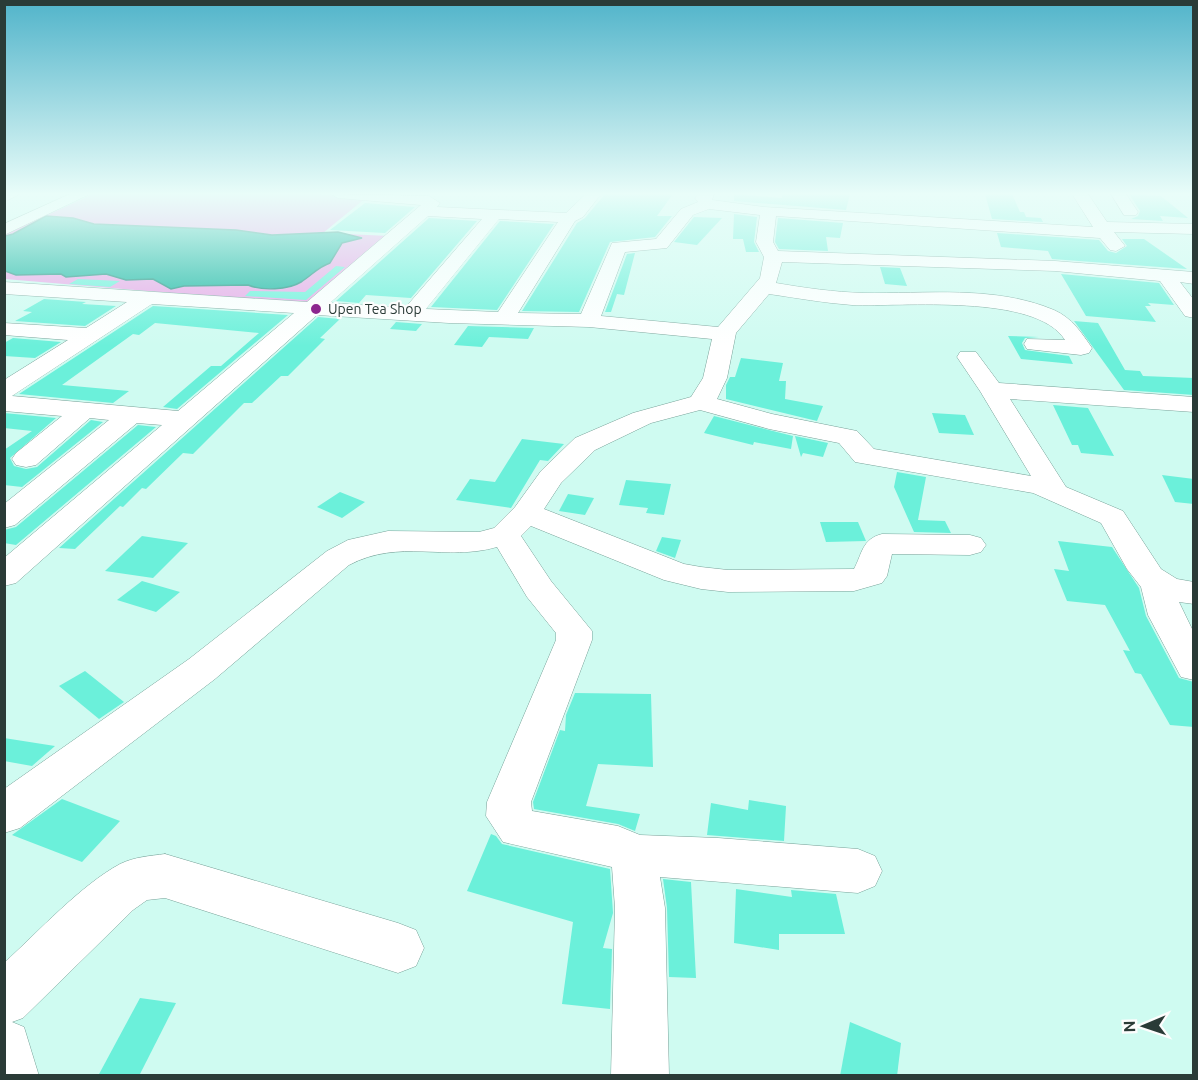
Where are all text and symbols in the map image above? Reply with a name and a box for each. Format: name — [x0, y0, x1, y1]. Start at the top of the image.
place label: Upen Tea Shop — [328, 301, 422, 317]
marker: Upen Tea Shop — [309, 302, 323, 316]
north arrow — [1114, 996, 1174, 1056]
text: N — [1120, 1020, 1138, 1033]

